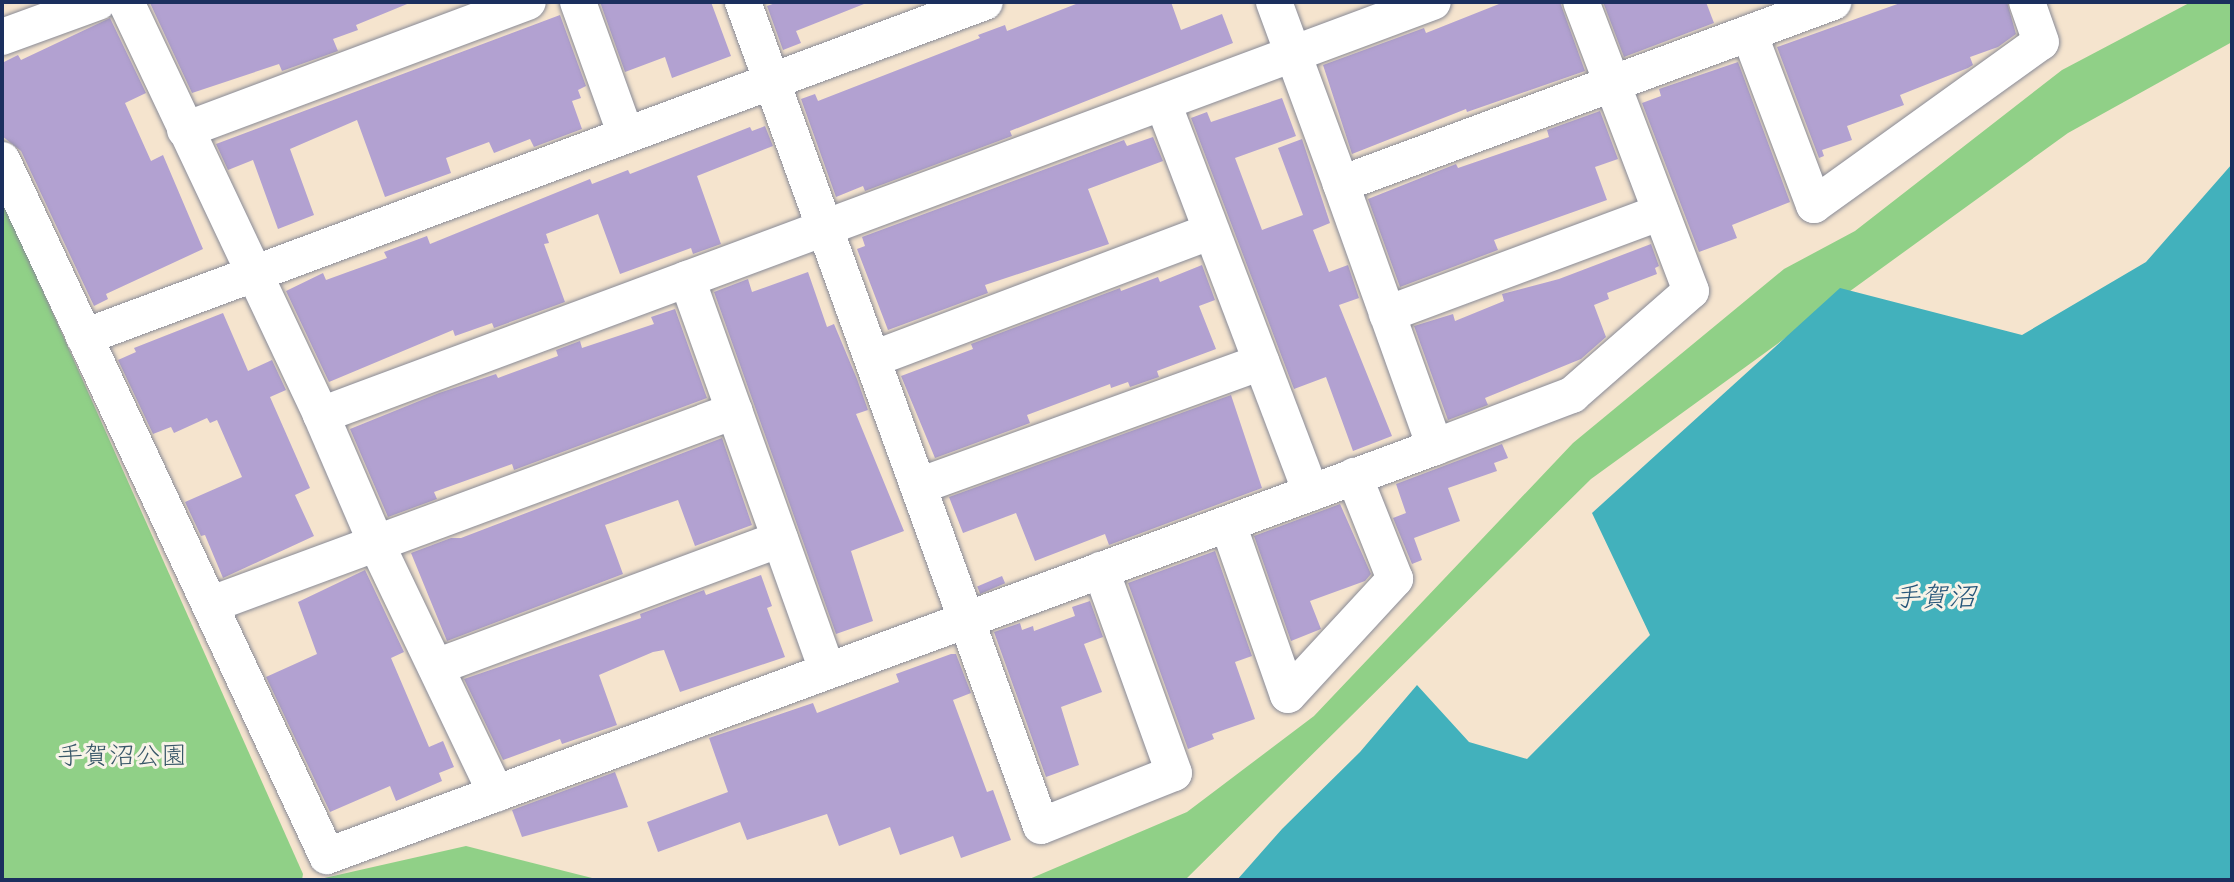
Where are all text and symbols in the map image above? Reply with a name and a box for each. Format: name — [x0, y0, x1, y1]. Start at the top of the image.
water label: 手賀沼 — [1892, 584, 1976, 618]
park label: 手賀沼公園 — [57, 743, 187, 775]

